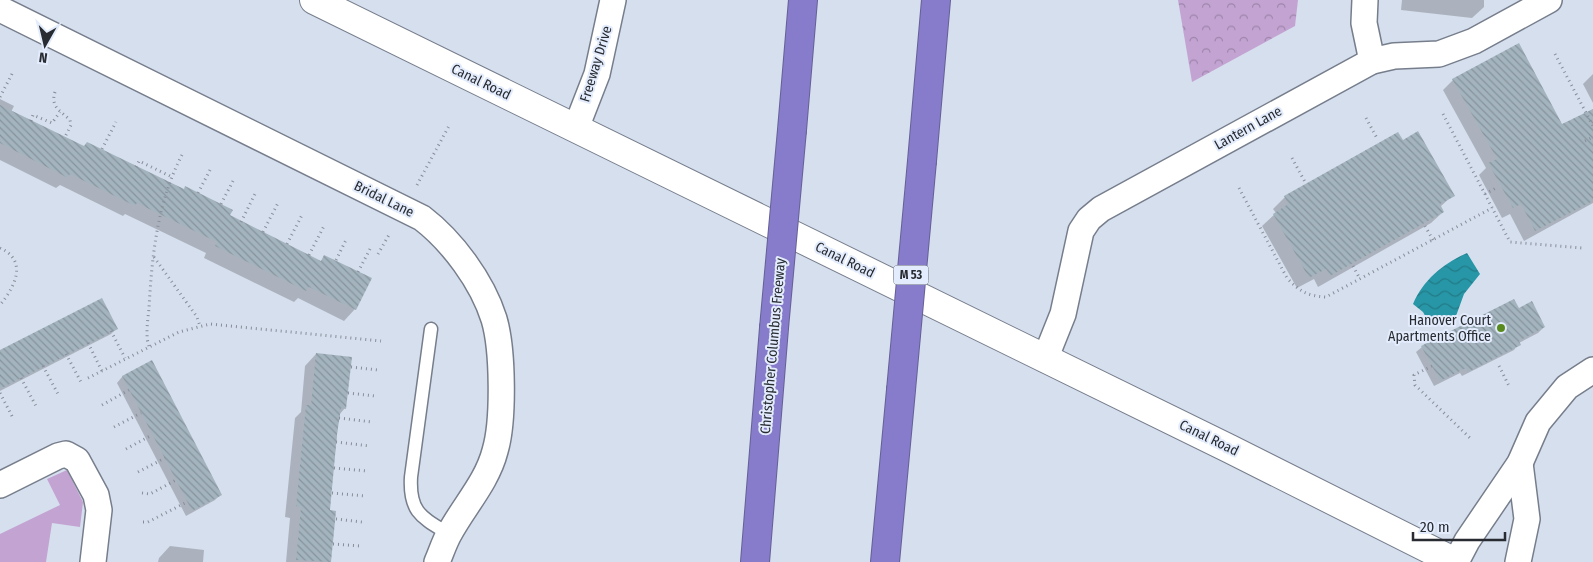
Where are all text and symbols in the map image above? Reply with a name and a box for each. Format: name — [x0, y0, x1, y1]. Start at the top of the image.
north arrow — [20, 20, 70, 70]
street label: Freeway Drive — [576, 24, 616, 104]
text: N — [38, 48, 49, 66]
street label: Canal Road — [449, 60, 513, 104]
street label: Lantern Lane — [1211, 102, 1285, 153]
street label: Bridal Lane — [351, 177, 417, 221]
street label: Canal Road — [813, 238, 877, 282]
street label: Christopher Columbus Freeway — [757, 257, 789, 435]
road number: M 53 — [894, 266, 928, 284]
place label: Hanover Court Apartments Office — [1388, 312, 1491, 345]
marker: Hanover Court Apartments Office — [1495, 322, 1507, 334]
street label: Canal Road — [1177, 416, 1241, 460]
scale bar — [1413, 510, 1506, 542]
text: 20 m — [1420, 518, 1450, 536]

